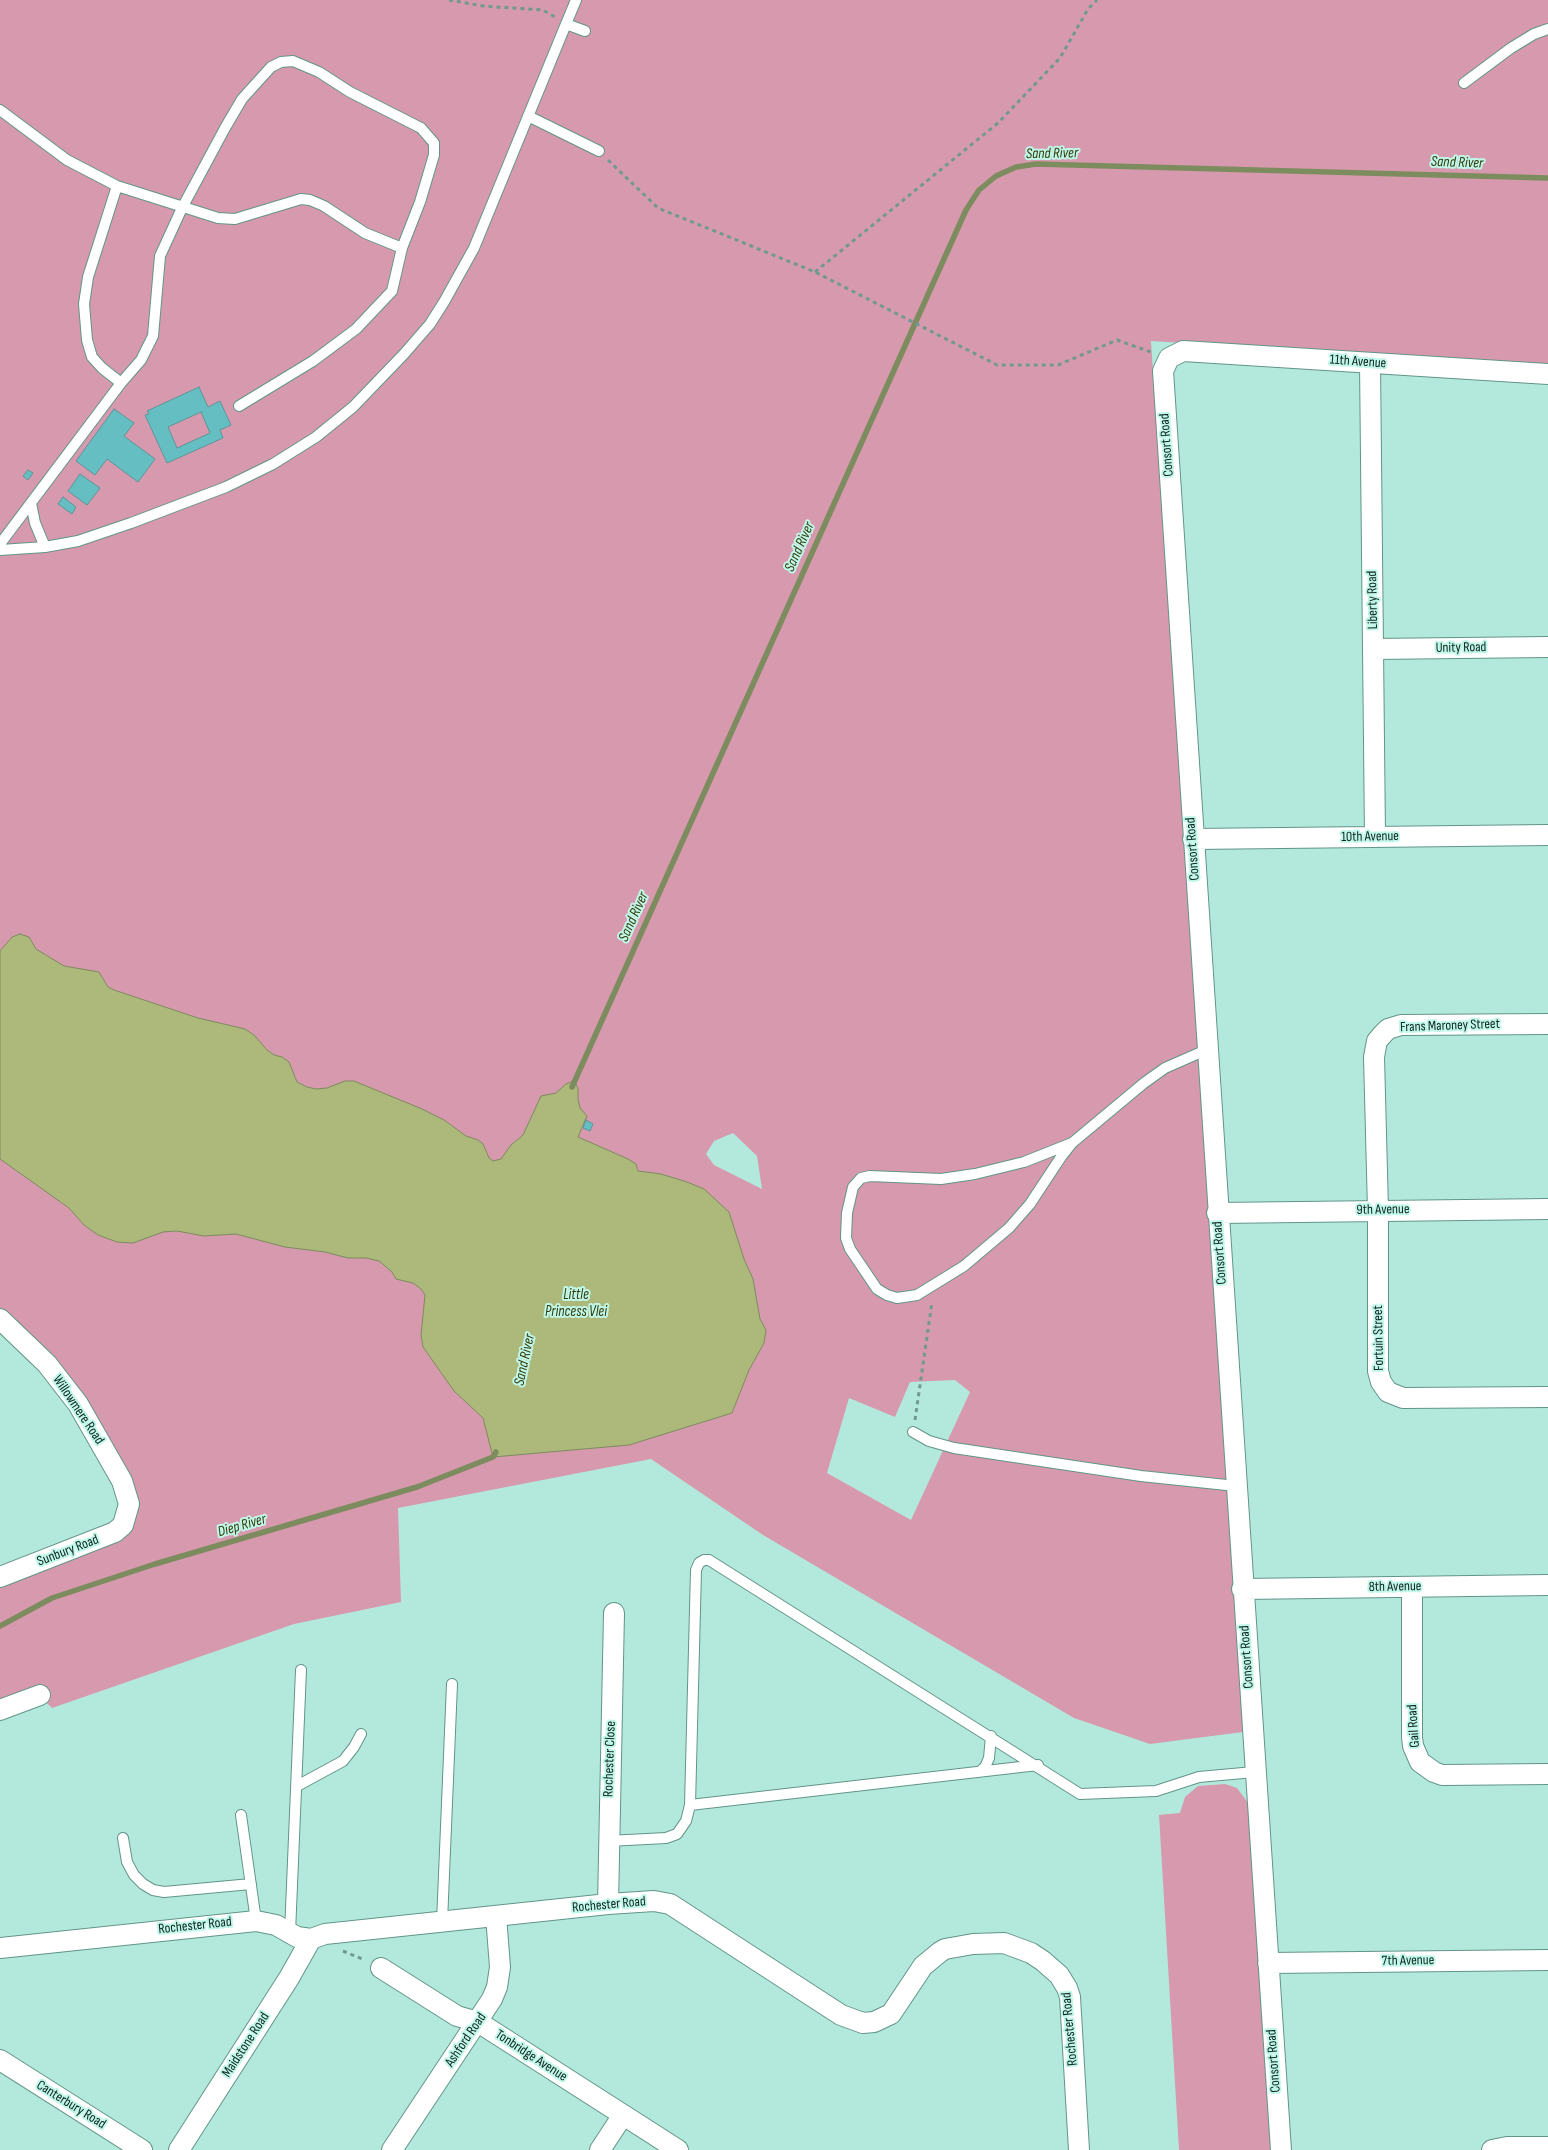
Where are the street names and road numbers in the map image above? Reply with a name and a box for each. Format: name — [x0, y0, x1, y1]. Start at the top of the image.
street label: 11th Avenue — [1329, 352, 1387, 372]
street label: Consort Road — [1156, 413, 1178, 477]
street label: Liberty Road — [1364, 571, 1382, 629]
street label: Unity Road — [1435, 639, 1487, 657]
street label: Consort Road — [1182, 817, 1204, 881]
street label: 10th Avenue — [1341, 828, 1399, 846]
street label: Frans Maroney Street — [1400, 1016, 1500, 1036]
street label: 9th Avenue — [1356, 1201, 1410, 1219]
street label: Consort Road — [1209, 1221, 1231, 1285]
street label: Fortuin Street — [1370, 1305, 1388, 1371]
street label: Willowmere Road — [49, 1372, 107, 1448]
street label: Sunbury Road — [35, 1532, 101, 1570]
street label: 8th Avenue — [1368, 1578, 1422, 1596]
street label: Consort Road — [1236, 1625, 1258, 1689]
street label: Gail Road — [1404, 1704, 1424, 1748]
street label: Rochester Close — [600, 1721, 620, 1797]
street label: Rochester Road — [572, 1893, 646, 1917]
street label: Rochester Road — [157, 1914, 233, 1938]
street label: 7th Avenue — [1382, 1952, 1434, 1970]
street label: Rochester Road — [1058, 1992, 1082, 2066]
street label: Maidstone Road — [219, 2009, 273, 2081]
street label: Ashford Road — [442, 2010, 490, 2070]
street label: Tonbridge Avenue — [492, 2027, 570, 2085]
street label: Consort Road — [1263, 2029, 1285, 2093]
street label: Canterbury Road — [33, 2077, 109, 2133]

